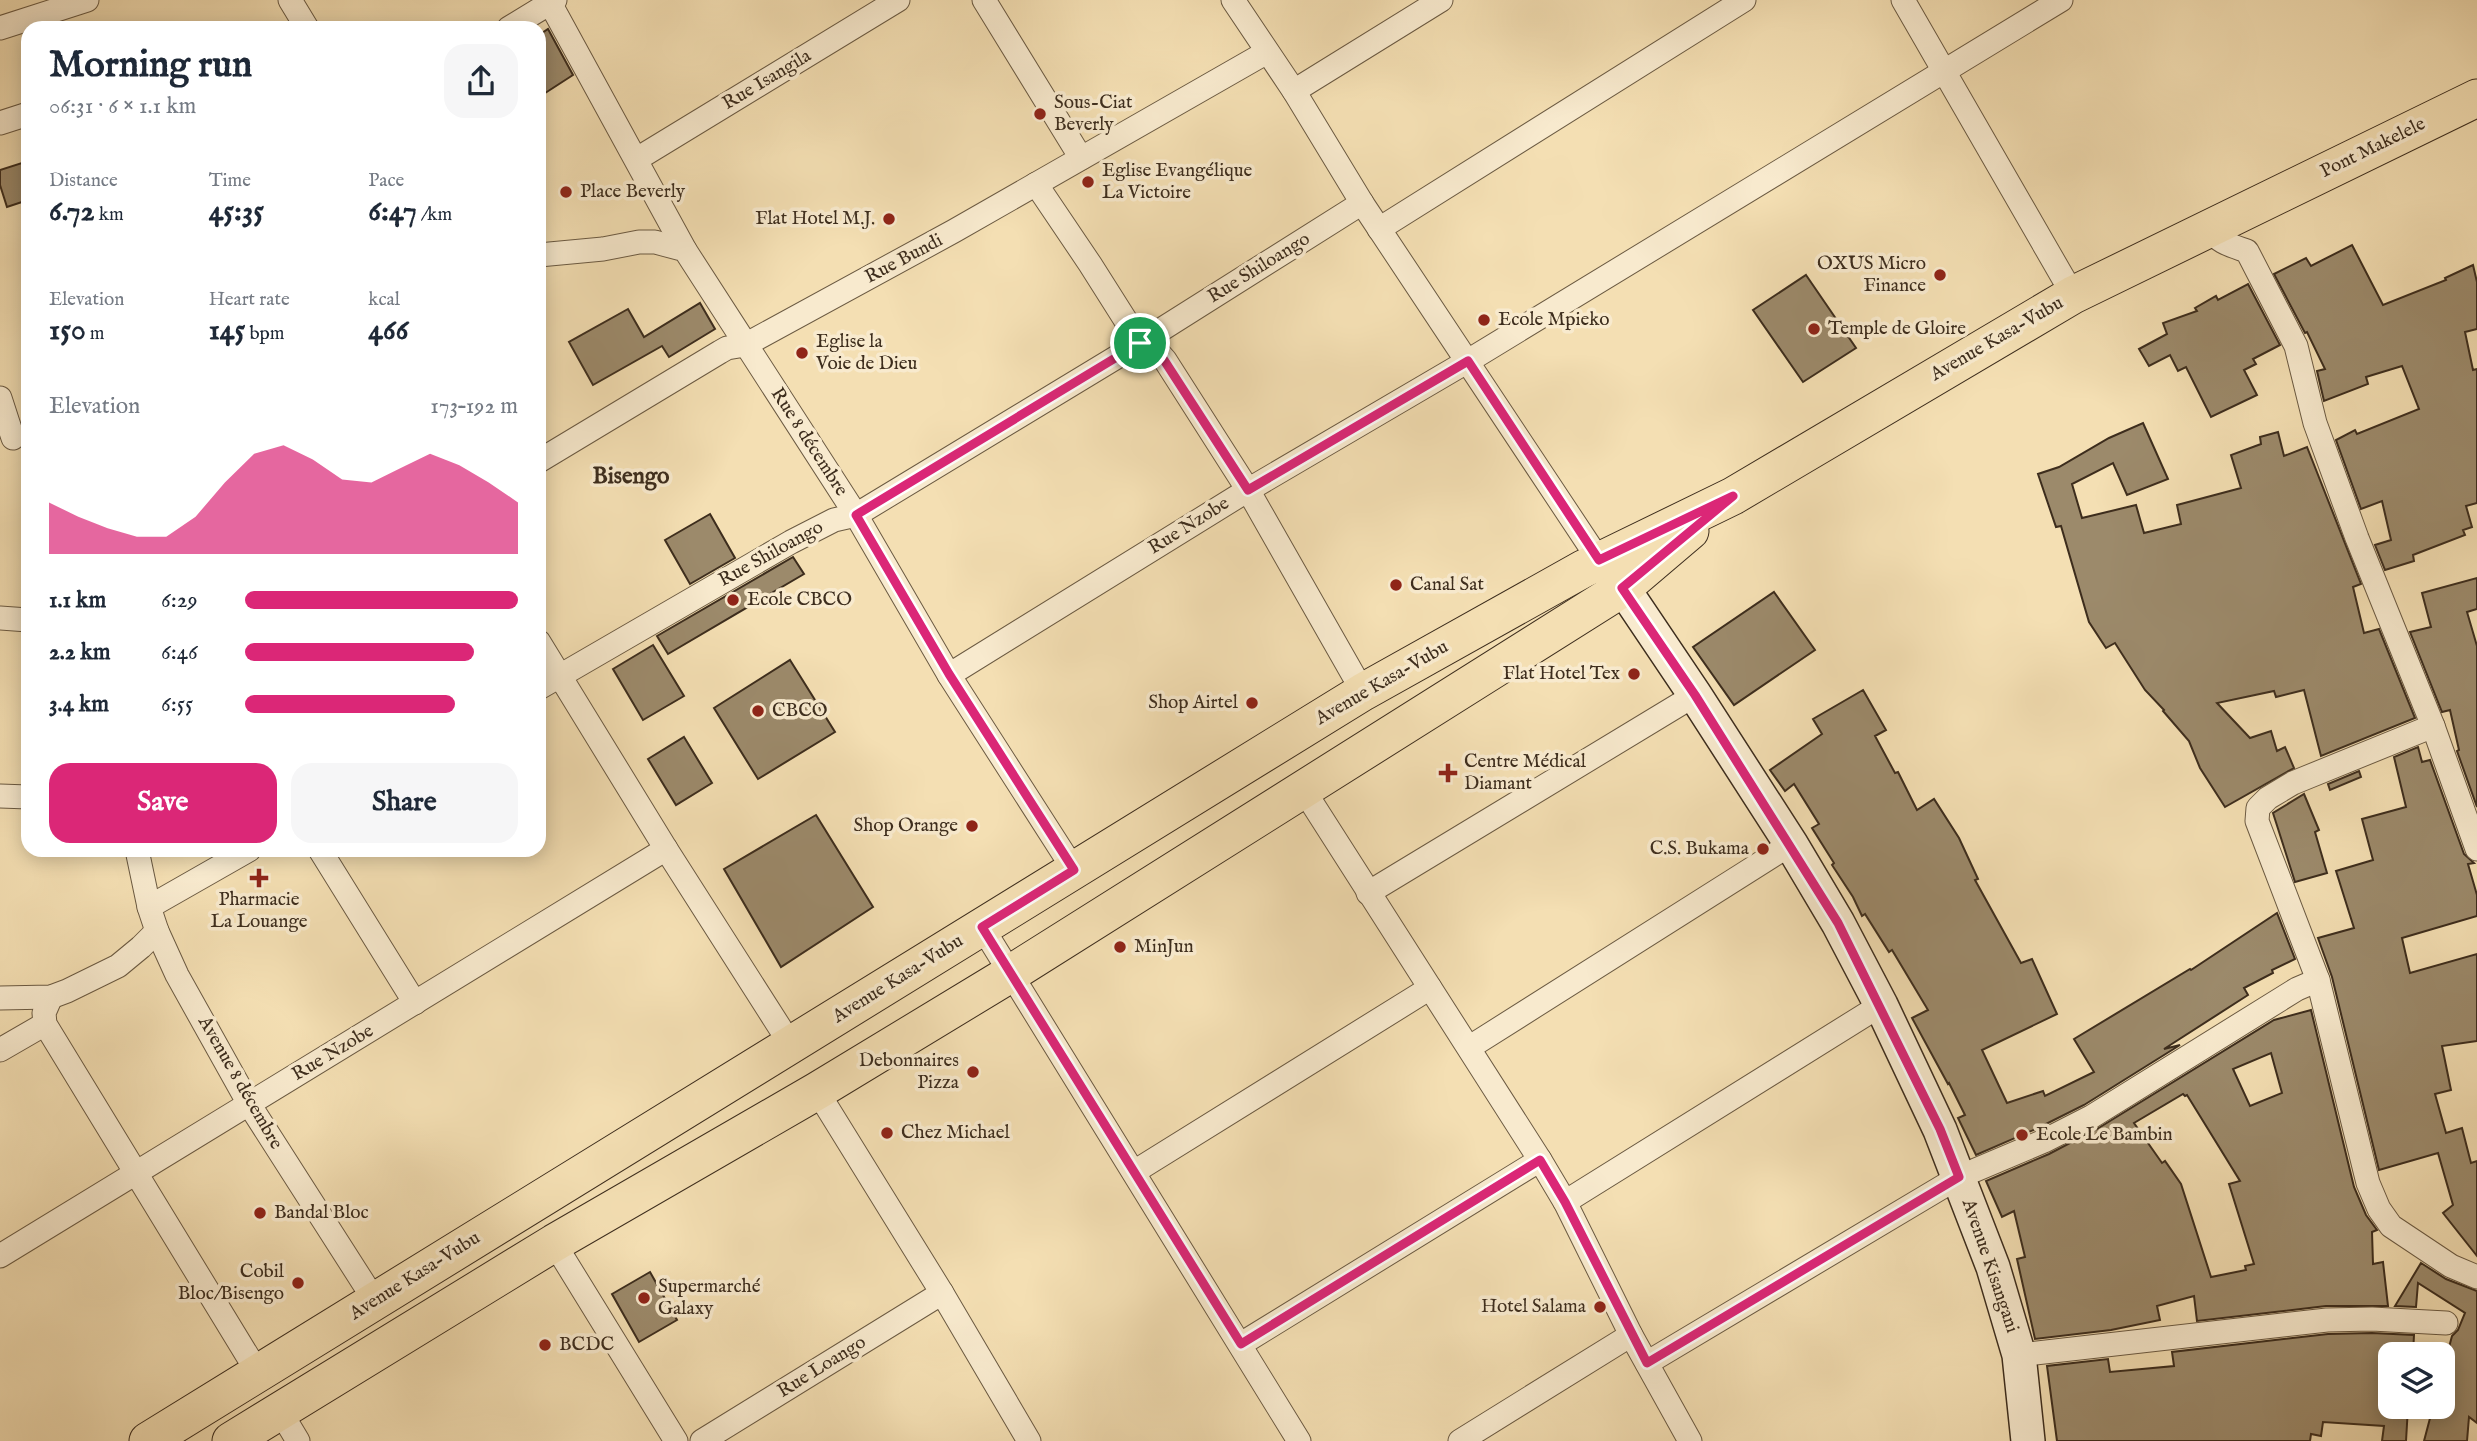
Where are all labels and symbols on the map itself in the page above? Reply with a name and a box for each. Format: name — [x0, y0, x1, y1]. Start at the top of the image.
street label: Rue Isangila — [718, 44, 816, 116]
place label: Sous-Ciat Beverly — [1054, 91, 1133, 137]
marker: Sous-Ciat Beverly — [1032, 106, 1048, 122]
street label: Pont Makelele — [2316, 112, 2430, 184]
place label: Eglise Evangélique La Victoire — [1102, 159, 1253, 205]
marker: Eglise Evangélique La Victoire — [1080, 174, 1096, 190]
place label: Place Beverly — [580, 180, 686, 204]
marker: Place Beverly — [558, 184, 574, 200]
place label: Flat Hotel M.J. — [755, 207, 875, 231]
marker: Flat Hotel M.J. — [881, 211, 897, 227]
street label: Rue Shiloango — [1203, 227, 1315, 309]
street label: Rue Bundi — [861, 228, 947, 290]
place label: OXUS Micro Finance — [1817, 252, 1926, 298]
marker: OXUS Micro Finance — [1932, 267, 1948, 283]
street label: Avenue Kasa-Vubu — [1925, 291, 2068, 387]
place label: Ecole Mpieko — [1498, 308, 1609, 332]
marker: Ecole Mpieko — [1476, 312, 1492, 328]
pin — [1110, 313, 1170, 373]
place label: Temple de Gloire — [1828, 317, 1966, 341]
marker: Temple de Gloire — [1806, 321, 1822, 337]
place label: Eglise la Voie de Dieu — [815, 330, 917, 376]
marker: Eglise la Voie de Dieu — [794, 345, 810, 361]
street label: Rue 8 décembre — [765, 383, 853, 501]
district label: Bisengo — [592, 462, 670, 491]
street label: Rue Nzobe — [1144, 492, 1234, 560]
street label: Rue Shiloango — [714, 515, 828, 593]
place label: Canal Sat — [1410, 573, 1484, 597]
marker: Canal Sat — [1388, 577, 1404, 593]
place label: Ecole CBCO — [747, 588, 852, 612]
marker: Ecole CBCO — [725, 592, 741, 608]
street label: Avenue Kasa-Vubu — [1310, 635, 1453, 731]
place label: Flat Hotel Tex — [1503, 662, 1620, 686]
marker: Flat Hotel Tex — [1626, 666, 1642, 682]
place label: Shop Airtel — [1148, 691, 1239, 715]
marker: Shop Airtel — [1244, 695, 1260, 711]
place label: CBCO — [772, 699, 828, 723]
marker: CBCO — [750, 703, 766, 719]
place label: Centre Médical Diamant — [1464, 750, 1587, 796]
marker: Centre Médical Diamant — [1438, 763, 1458, 783]
place label: Shop Orange — [853, 814, 958, 838]
marker: Shop Orange — [964, 818, 980, 834]
place label: C.S. Bukama — [1650, 837, 1750, 861]
marker: C.S. Bukama — [1755, 841, 1771, 857]
marker: Pharmacie La Louange — [251, 870, 267, 886]
place label: Pharmacie La Louange — [211, 888, 308, 934]
street label: Avenue Kasa-Vubu — [827, 929, 968, 1029]
place label: MinJun — [1134, 935, 1194, 959]
marker: MinJun — [1112, 939, 1128, 955]
street label: Avenue 8 décembre — [192, 1011, 288, 1154]
street label: Rue Nzobe — [288, 1019, 378, 1087]
place label: Debonnaires Pizza — [859, 1049, 960, 1095]
marker: Debonnaires Pizza — [965, 1064, 981, 1080]
place label: Chez Michael — [901, 1121, 1010, 1145]
place label: Ecole Le Bambin — [2036, 1123, 2173, 1147]
marker: Chez Michael — [879, 1125, 895, 1141]
marker: Ecole Le Bambin — [2014, 1127, 2030, 1143]
street label: Avenue Kisangani — [1956, 1195, 2024, 1336]
place label: Bandal Bloc — [274, 1201, 369, 1225]
marker: Bandal Bloc — [252, 1205, 268, 1221]
street label: Avenue Kasa-Vubu — [344, 1226, 485, 1326]
place label: Cobil Bloc/Bisengo — [178, 1260, 285, 1306]
marker: Cobil Bloc/Bisengo — [290, 1275, 306, 1291]
place label: Supermarché Galaxy — [658, 1275, 761, 1321]
marker: Supermarché Galaxy — [636, 1290, 652, 1306]
place label: Hotel Salama — [1481, 1295, 1587, 1319]
marker: Hotel Salama — [1592, 1299, 1608, 1315]
street label: Rue Loango — [773, 1330, 871, 1404]
place label: BCDC — [559, 1333, 614, 1357]
marker: BCDC — [537, 1337, 553, 1353]

